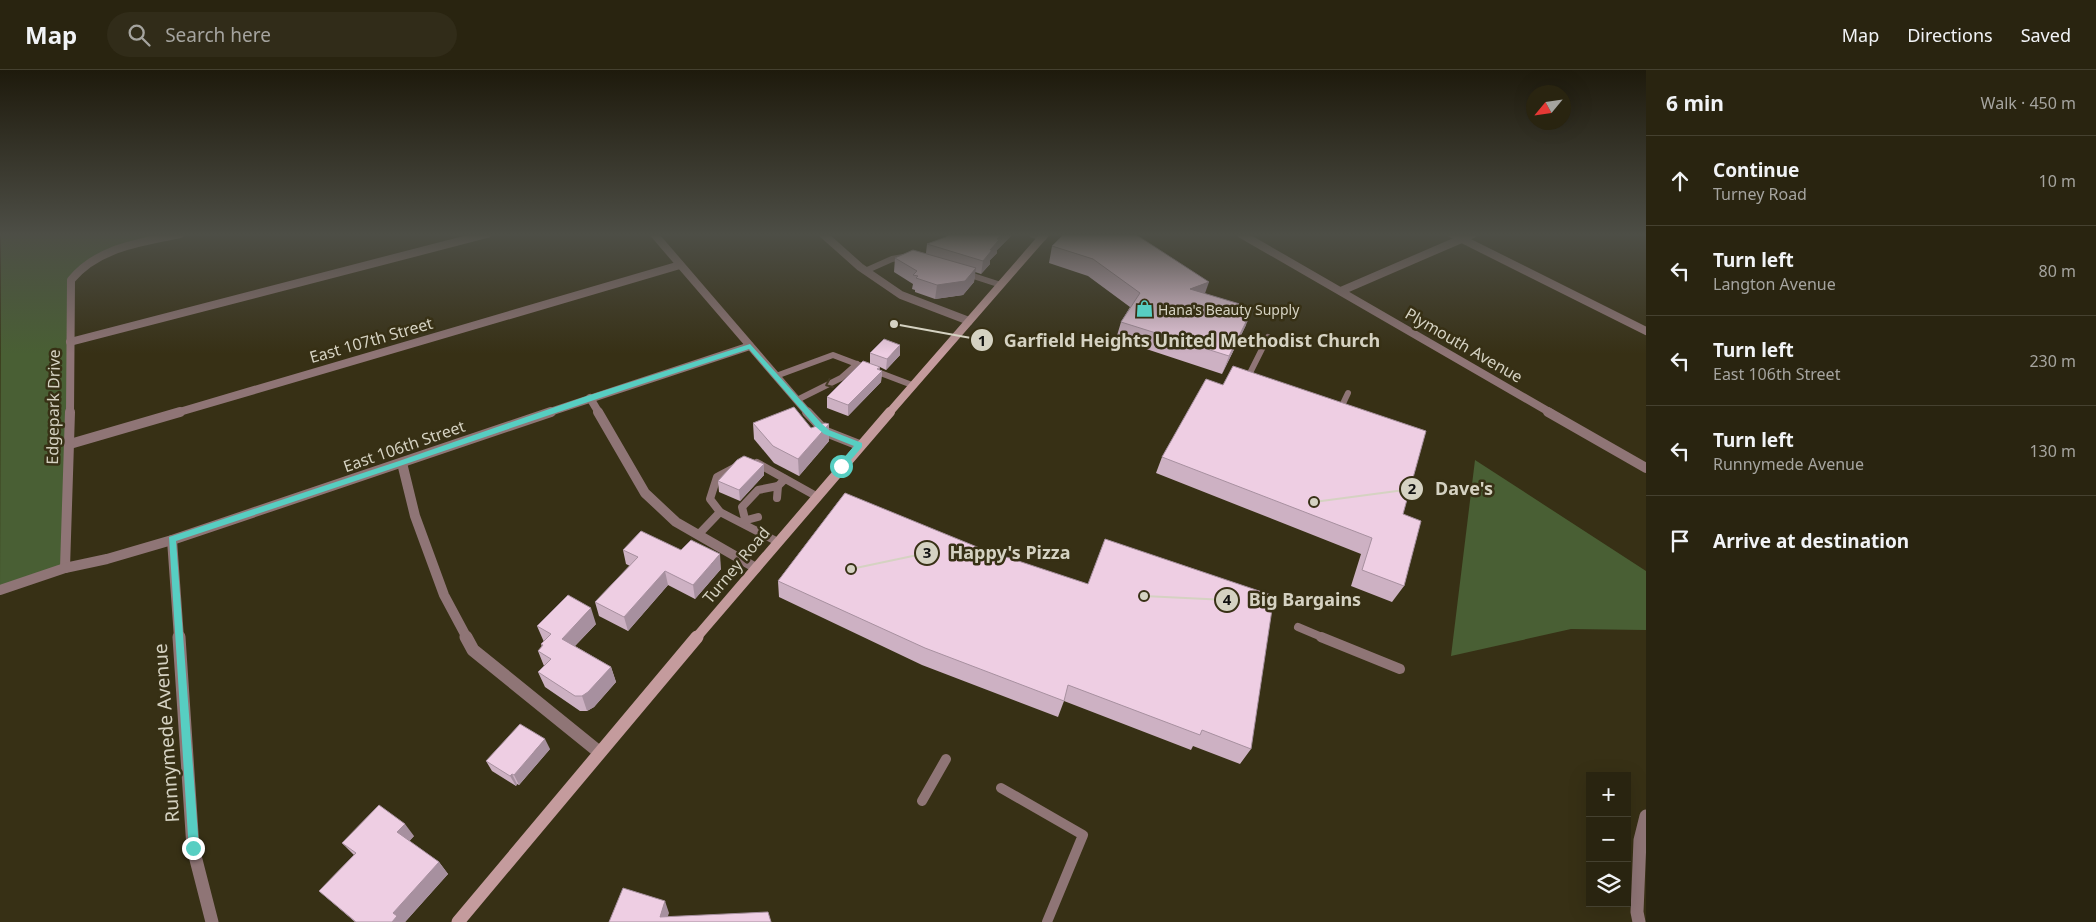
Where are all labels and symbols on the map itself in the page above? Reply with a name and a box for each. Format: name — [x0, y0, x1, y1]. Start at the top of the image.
north arrow — [1526, 85, 1571, 130]
shop icon: Hana's Beauty Supply — [1134, 299, 1154, 319]
place label: Hana's Beauty Supply — [1158, 300, 1300, 319]
street label: Plymouth Avenue — [1401, 302, 1527, 388]
street label: East 107th Street — [307, 312, 435, 368]
callout: Garfield Heights United Methodist Church — [969, 324, 1391, 357]
text: Garfield Heights United Methodist Church — [1004, 328, 1380, 352]
text: 1 — [978, 330, 986, 350]
street label: Edgepark Drive — [41, 349, 65, 465]
one-way arrow — [825, 378, 834, 389]
street label: East 106th Street — [340, 415, 468, 477]
route start — [830, 455, 853, 478]
callout: Dave's — [1400, 472, 1503, 505]
text: Dave's — [1435, 476, 1493, 500]
text: 2 — [1408, 478, 1417, 498]
street label: Turney Road — [697, 522, 775, 608]
callout: Happy's Pizza — [914, 536, 1080, 569]
text: Happy's Pizza — [950, 540, 1071, 564]
text: 3 — [923, 542, 931, 562]
callout: Big Bargains — [1214, 584, 1372, 617]
text: Big Bargains — [1249, 587, 1361, 611]
text: 4 — [1223, 589, 1232, 609]
street label: Runnymede Avenue — [147, 643, 185, 823]
route end — [182, 837, 205, 860]

